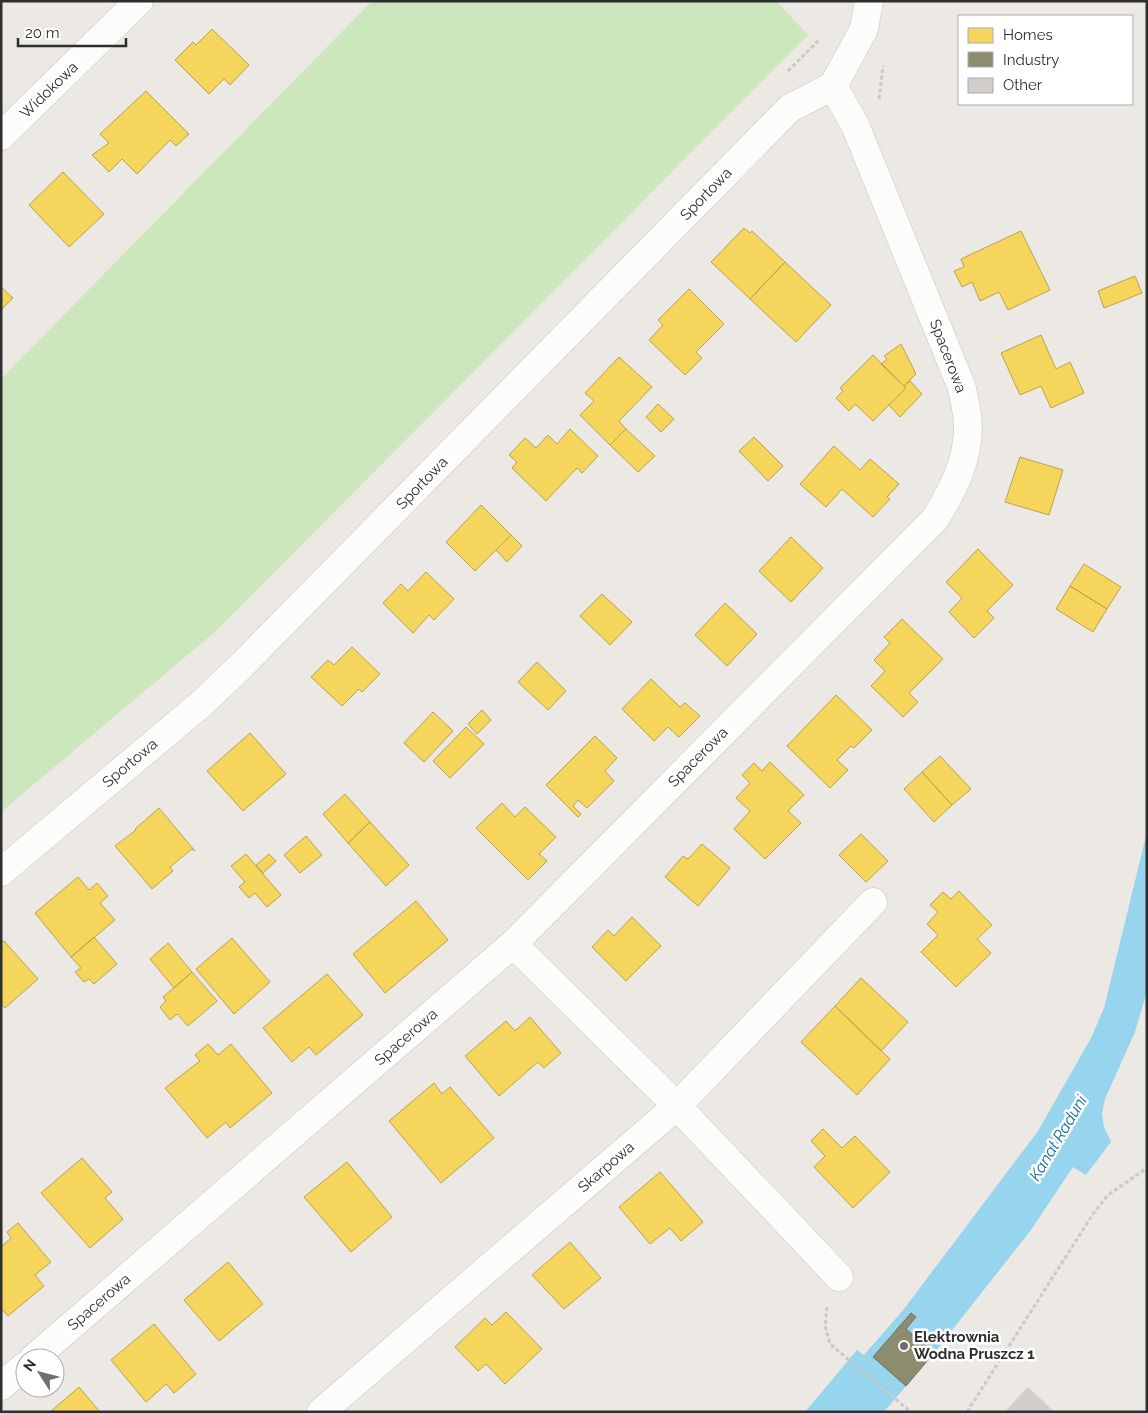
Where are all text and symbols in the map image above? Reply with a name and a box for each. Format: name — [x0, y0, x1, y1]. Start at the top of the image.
scale bar — [18, 15, 125, 47]
legend — [958, 15, 1133, 105]
text: 20 m — [25, 24, 60, 42]
text: Homes — [1003, 26, 1053, 44]
text: Industry — [1003, 51, 1059, 69]
street label: Widokowa — [16, 58, 82, 122]
text: Other — [1003, 76, 1043, 94]
street label: Sportowa — [677, 164, 735, 224]
street label: Spacerowa — [926, 317, 970, 395]
street label: Sportowa — [393, 453, 451, 513]
street label: Spacerowa — [664, 723, 732, 791]
street label: Sportowa — [99, 735, 161, 791]
street label: Spacerowa — [371, 1005, 441, 1069]
water label: Kanał Raduni — [1025, 1092, 1091, 1184]
street label: Skarpowa — [574, 1138, 638, 1196]
street label: Spacerowa — [64, 1270, 134, 1334]
place label: Elektrownia Wodna Pruszcz 1 — [914, 1328, 1035, 1363]
marker: Elektrownia Wodna Pruszcz 1 — [898, 1340, 910, 1352]
north arrow — [15, 1348, 65, 1398]
text: N — [20, 1356, 39, 1374]

